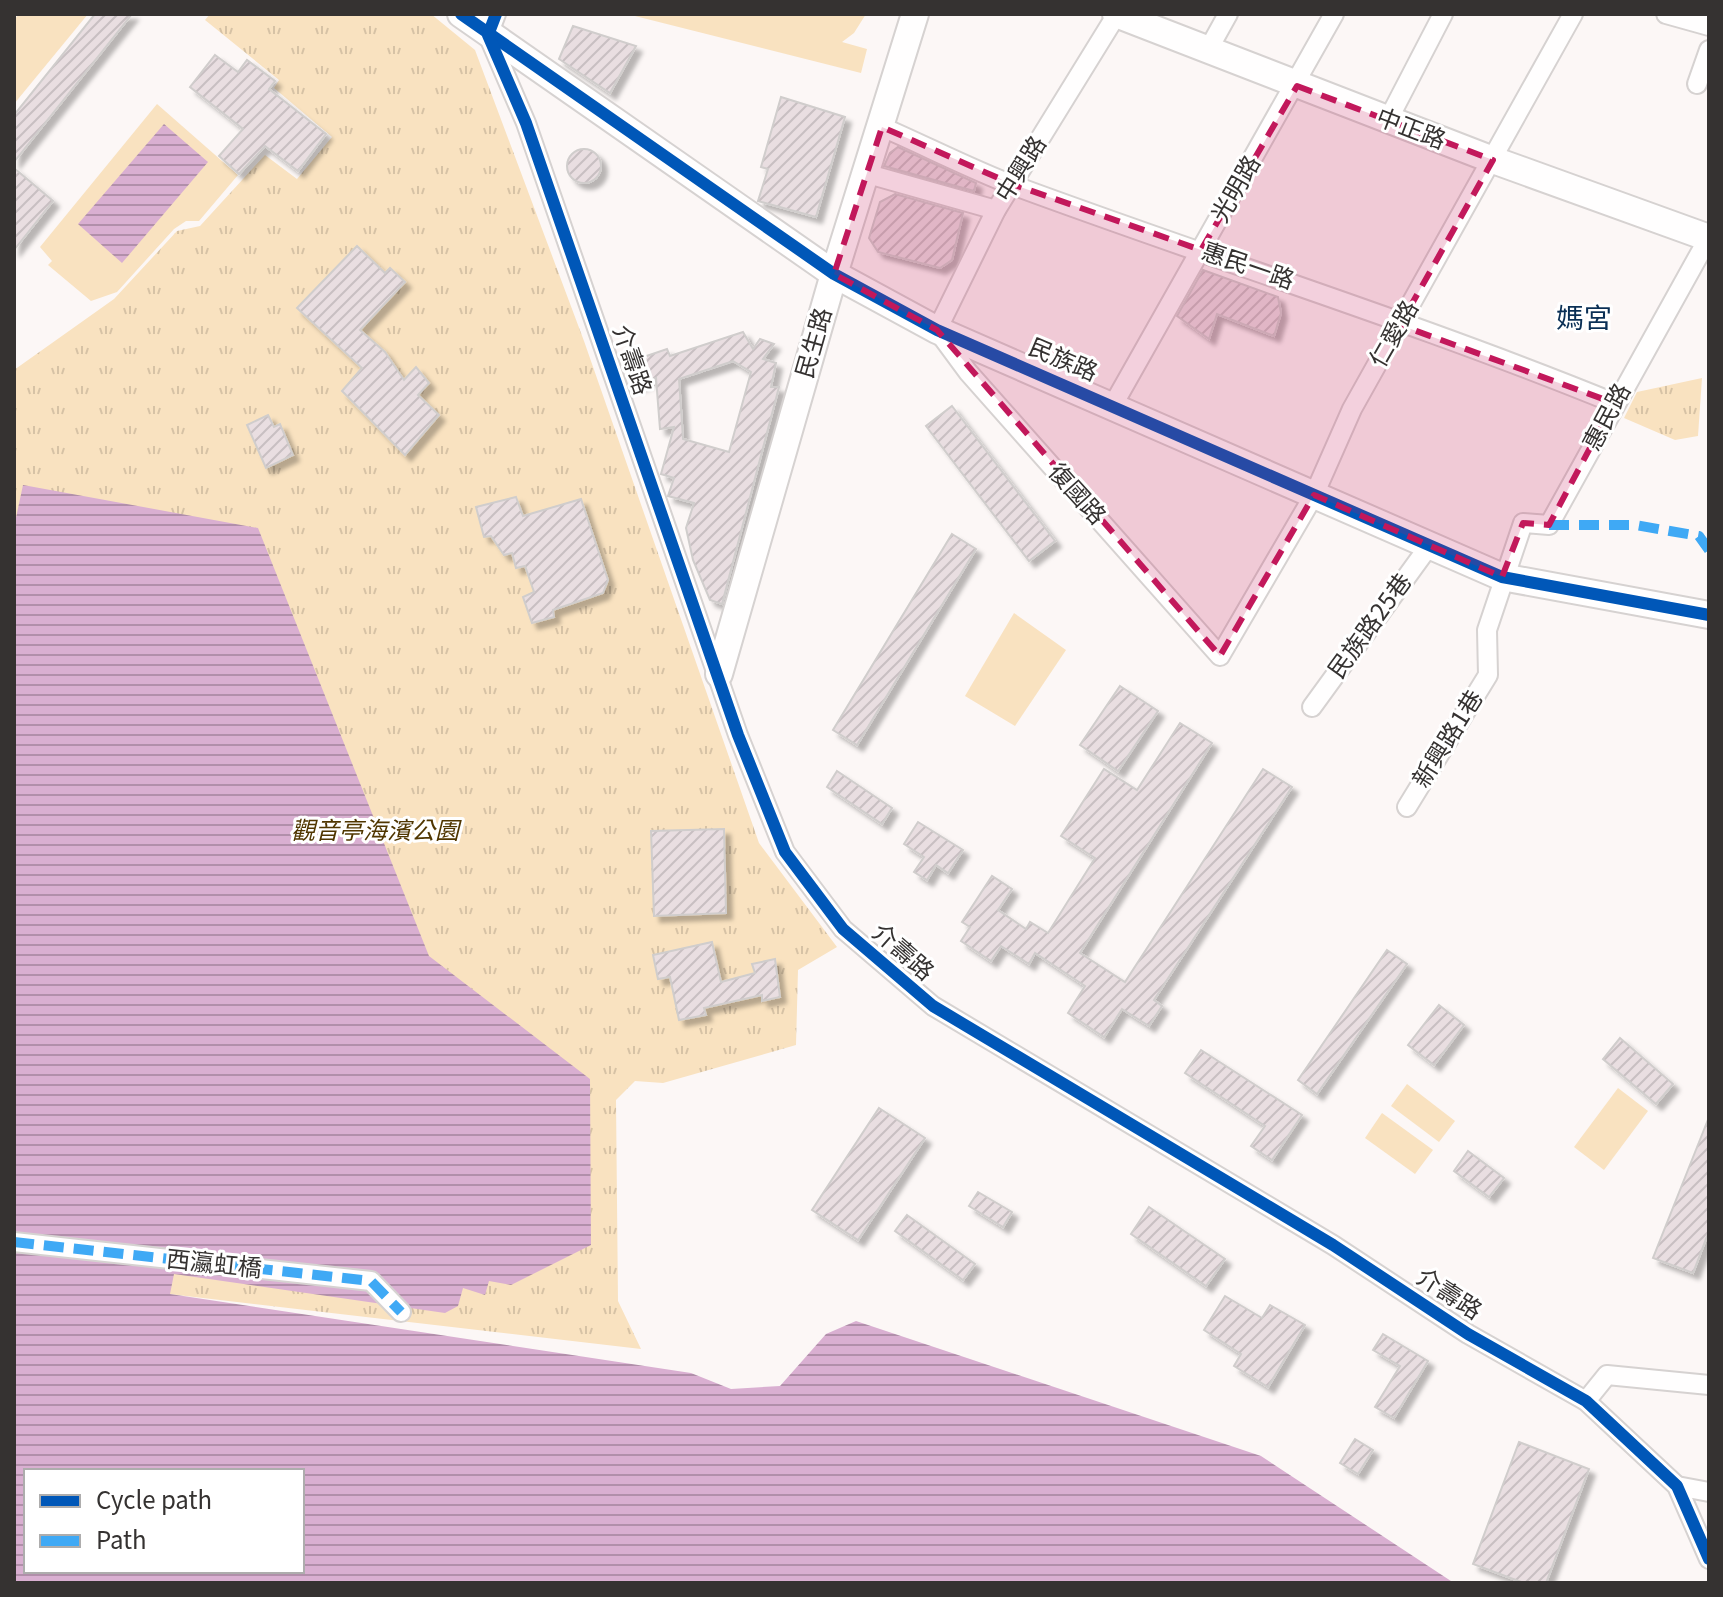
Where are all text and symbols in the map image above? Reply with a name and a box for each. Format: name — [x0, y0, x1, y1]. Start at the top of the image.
street label: 中正路 — [1372, 97, 1452, 156]
street label: 中興路 — [985, 128, 1053, 207]
street label: 光明路 — [1201, 148, 1267, 228]
street label: 惠民一路 — [1198, 231, 1300, 296]
street label: 仁愛路 — [1359, 293, 1425, 373]
district label: 媽宮 — [1556, 296, 1612, 336]
street label: 民生路 — [785, 303, 838, 382]
street label: 介壽路 — [606, 319, 663, 399]
street label: 民族路 — [1024, 328, 1104, 388]
street label: 惠民路 — [1572, 376, 1637, 456]
street label: 復國路 — [1042, 454, 1116, 531]
street label: 民族路25巷 — [1318, 565, 1418, 684]
street label: 新興路1巷 — [1402, 682, 1490, 793]
park label: 觀音亭海濱公園 — [291, 811, 462, 846]
street label: 介壽路 — [866, 913, 943, 987]
street label: 西瀛虹橋 — [165, 1239, 264, 1284]
street label: 介壽路 — [1411, 1258, 1490, 1326]
legend — [24, 1469, 304, 1573]
text: Cycle path — [96, 1481, 212, 1516]
text: Path — [96, 1521, 147, 1556]

